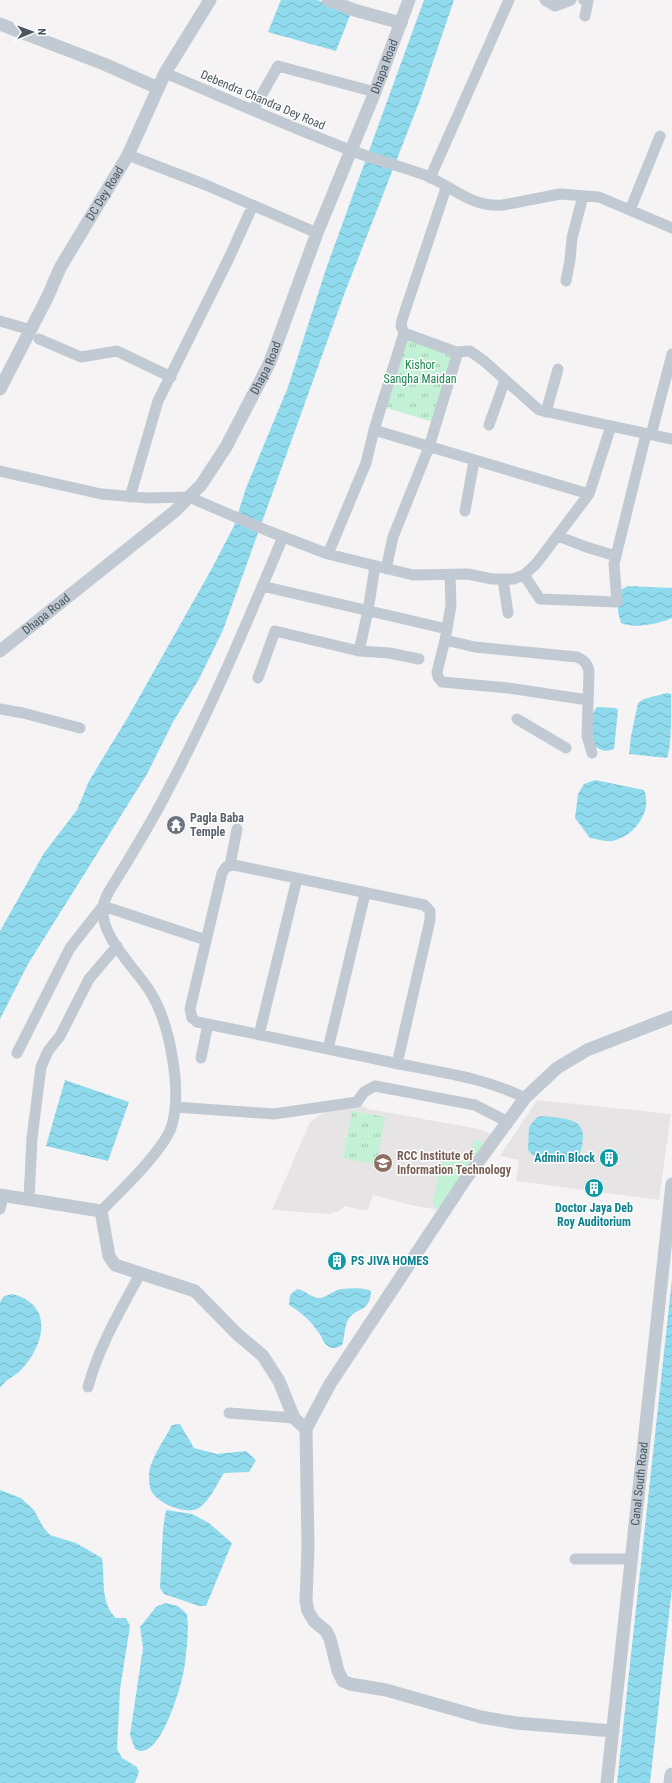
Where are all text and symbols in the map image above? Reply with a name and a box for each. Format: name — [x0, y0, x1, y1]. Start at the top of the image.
north arrow — [12, 12, 52, 52]
text: N — [35, 28, 48, 36]
street label: Dhapa Road — [368, 37, 401, 96]
street label: Debendra Chandra Dey Road — [199, 67, 327, 133]
street label: DC Dey Road — [83, 164, 126, 223]
street label: Dhapa Road — [247, 339, 284, 397]
park label: Kishor Sangha Maidan — [383, 358, 457, 386]
street label: Dhapa Road — [19, 591, 73, 637]
place label: Pagla Baba Temple — [190, 811, 244, 839]
temple icon: Pagla Baba Temple — [165, 814, 187, 836]
building icon: Admin Block — [598, 1147, 620, 1169]
place label: RCC Institute of Information Technology — [397, 1149, 512, 1177]
place label: Admin Block — [534, 1151, 595, 1165]
school or university icon: RCC Institute of Information Technology — [372, 1152, 394, 1174]
building icon: Doctor Jaya Deb Roy Auditorium — [583, 1177, 605, 1199]
place label: Doctor Jaya Deb Roy Auditorium — [555, 1201, 633, 1229]
building icon: PS JIVA HOMES — [326, 1250, 348, 1272]
place label: PS JIVA HOMES — [351, 1254, 429, 1268]
street label: Canal South Road — [628, 1441, 651, 1526]

